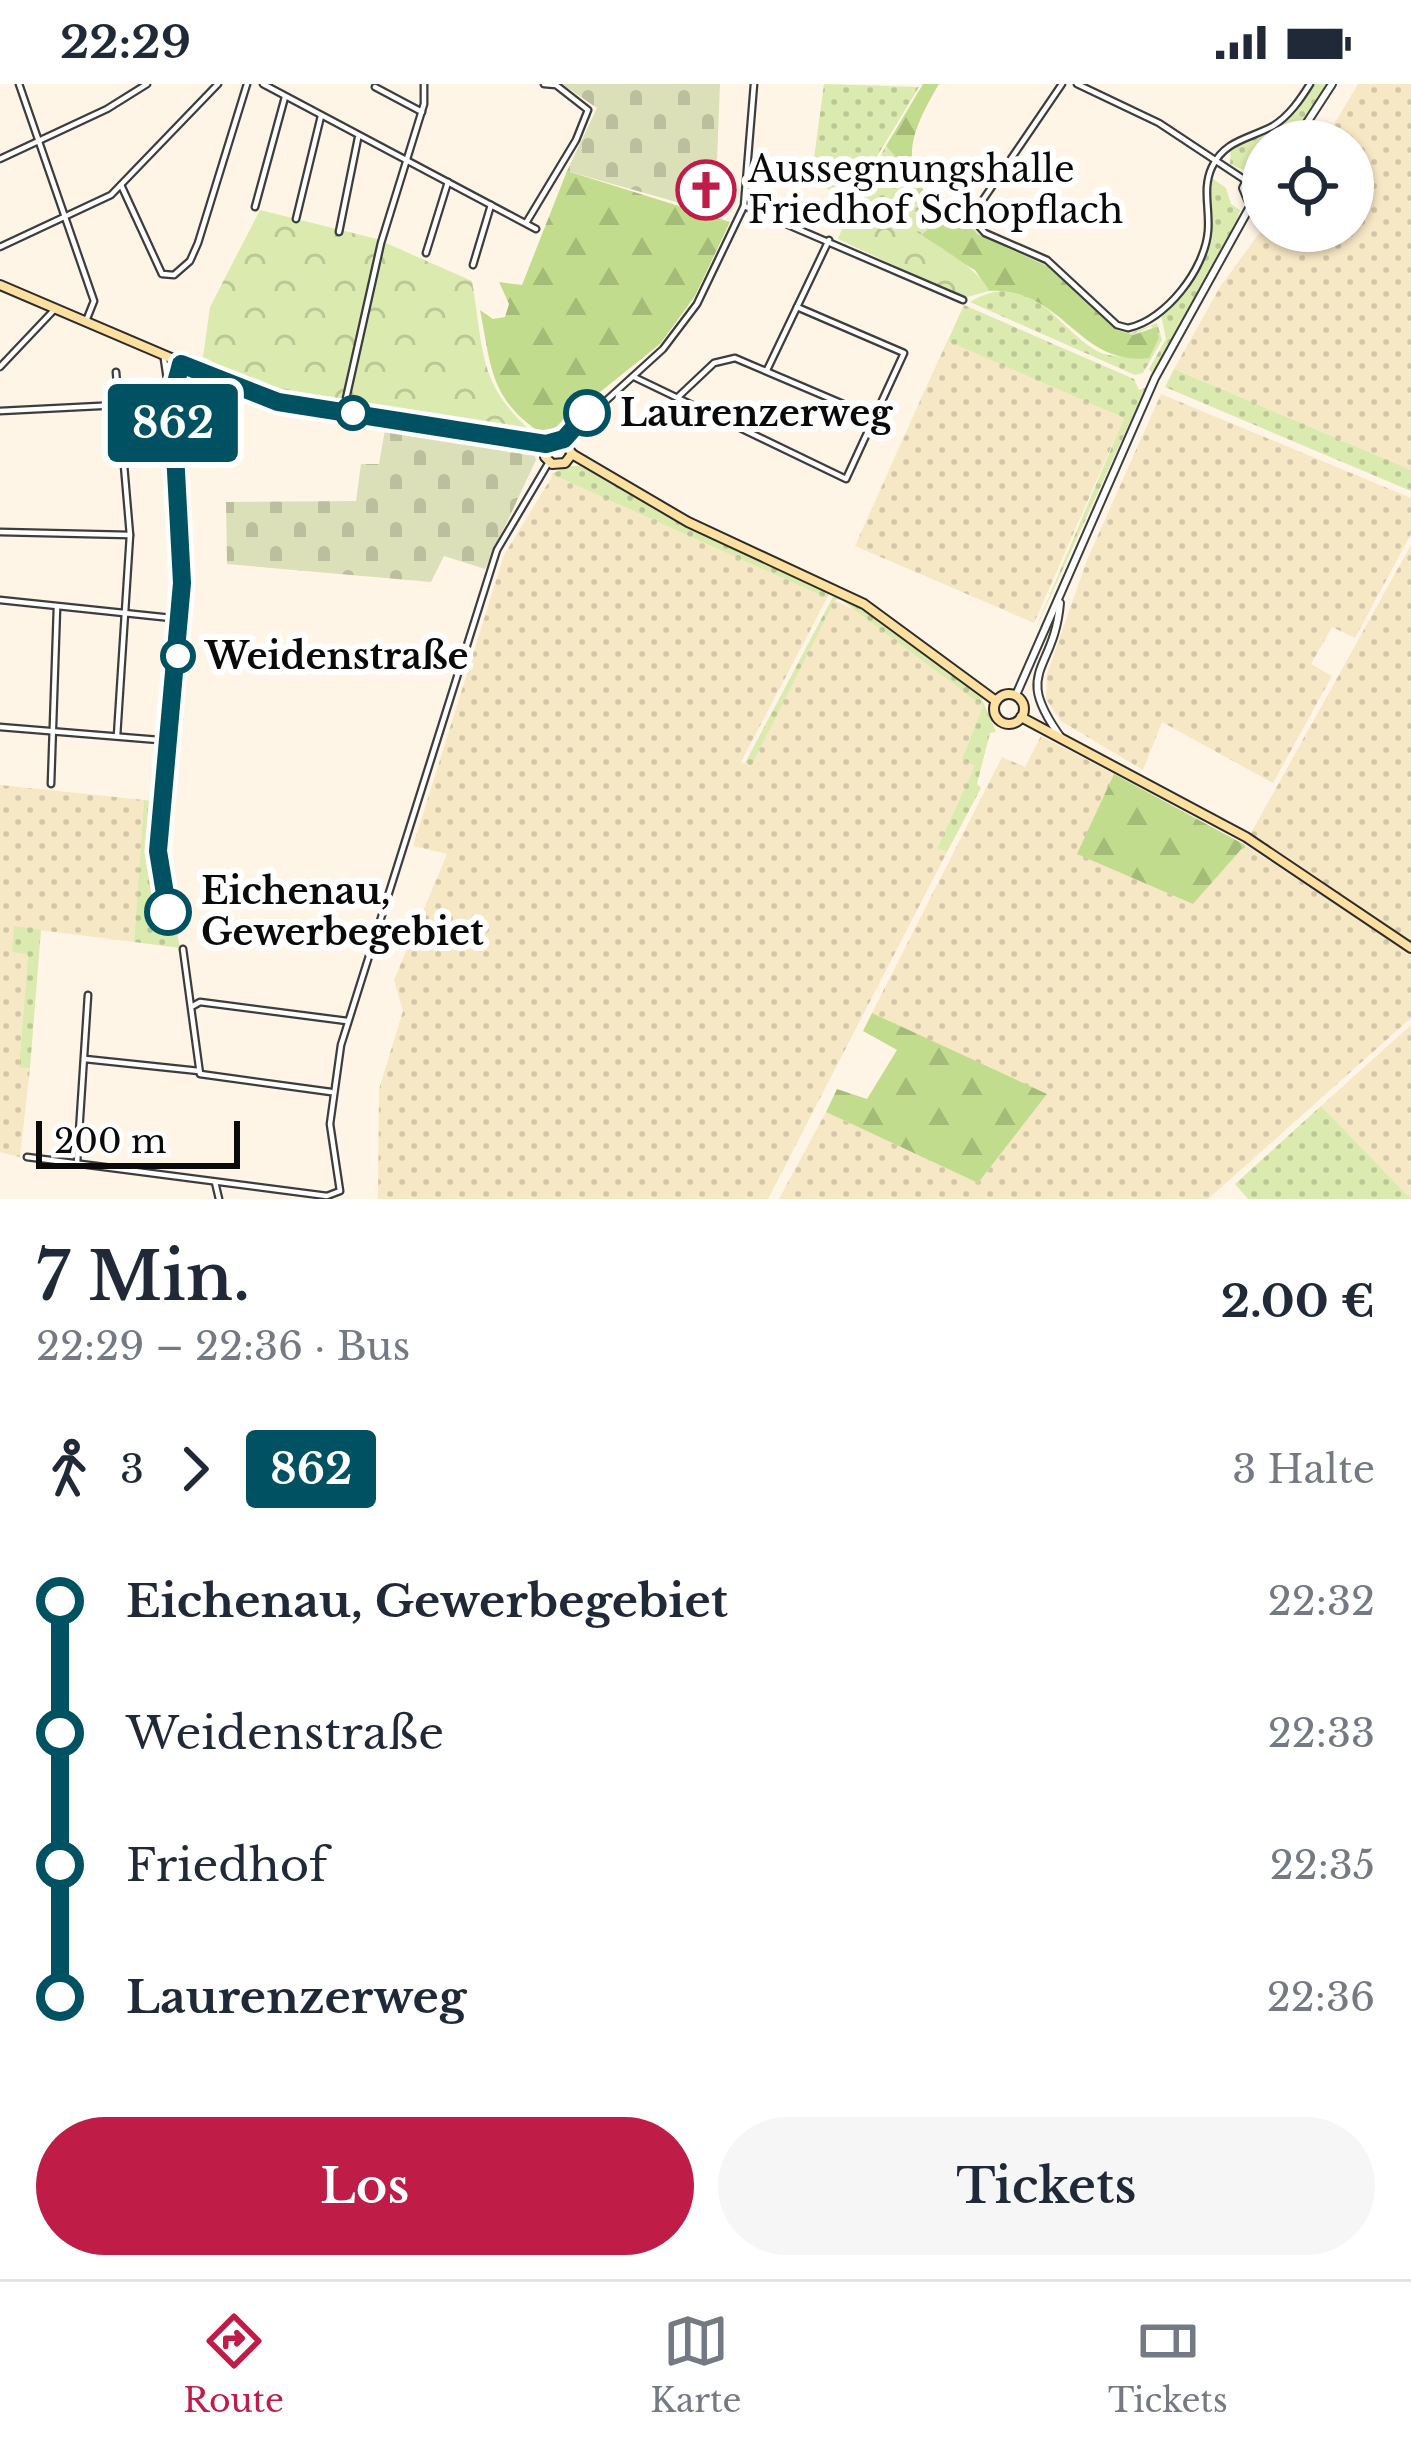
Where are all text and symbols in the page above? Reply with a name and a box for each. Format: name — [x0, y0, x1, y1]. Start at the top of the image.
text: 22:29 — [60, 14, 191, 70]
map controls — [1242, 120, 1374, 252]
button: locate — [1242, 120, 1374, 252]
place label: Aussegnungshalle Friedhof Schopflach — [747, 147, 1123, 233]
church icon: Aussegnungshalle Friedhof Schopflach — [675, 159, 737, 221]
line badge: 862 — [104, 384, 242, 462]
marker: Laurenzerweg — [565, 391, 609, 435]
place label: Laurenzerweg — [620, 391, 893, 436]
text: 862 — [132, 397, 214, 449]
unlabelled marker — [337, 397, 369, 429]
place label: Weidenstraße — [203, 634, 468, 679]
marker: Weidenstraße — [162, 640, 194, 672]
place label: Eichenau, Gewerbegebiet — [201, 869, 484, 955]
marker: Eichenau, Gewerbegebiet — [146, 890, 190, 934]
scale bar — [36, 1115, 240, 1168]
text: 200 m — [54, 1121, 166, 1162]
text: 7 Min. — [36, 1236, 250, 1318]
text: 2.00 € — [1221, 1273, 1375, 1329]
text: 22:29 – 22:36 · Bus — [36, 1322, 410, 1371]
icon: walk — [36, 1436, 102, 1502]
icon: forward — [162, 1436, 228, 1502]
text: 862 — [270, 1443, 352, 1495]
text: 3 — [120, 1445, 144, 1494]
text: 3 Halte — [1232, 1445, 1375, 1494]
text: Eichenau, Gewerbegebiet — [126, 1573, 728, 1629]
text: 22:32 — [1268, 1577, 1375, 1626]
text: Weidenstraße — [126, 1705, 444, 1761]
text: 22:33 — [1268, 1709, 1375, 1758]
text: Friedhof — [126, 1837, 328, 1893]
text: 22:35 — [1270, 1841, 1375, 1890]
text: Laurenzerweg — [126, 1969, 466, 2025]
text: 22:36 — [1267, 1973, 1375, 2022]
button: Los — [36, 2117, 694, 2255]
button: Tickets — [718, 2117, 1375, 2255]
tab: Route — [183, 2308, 284, 2421]
tab: Karte — [650, 2308, 741, 2421]
tab: Tickets — [1108, 2308, 1228, 2421]

